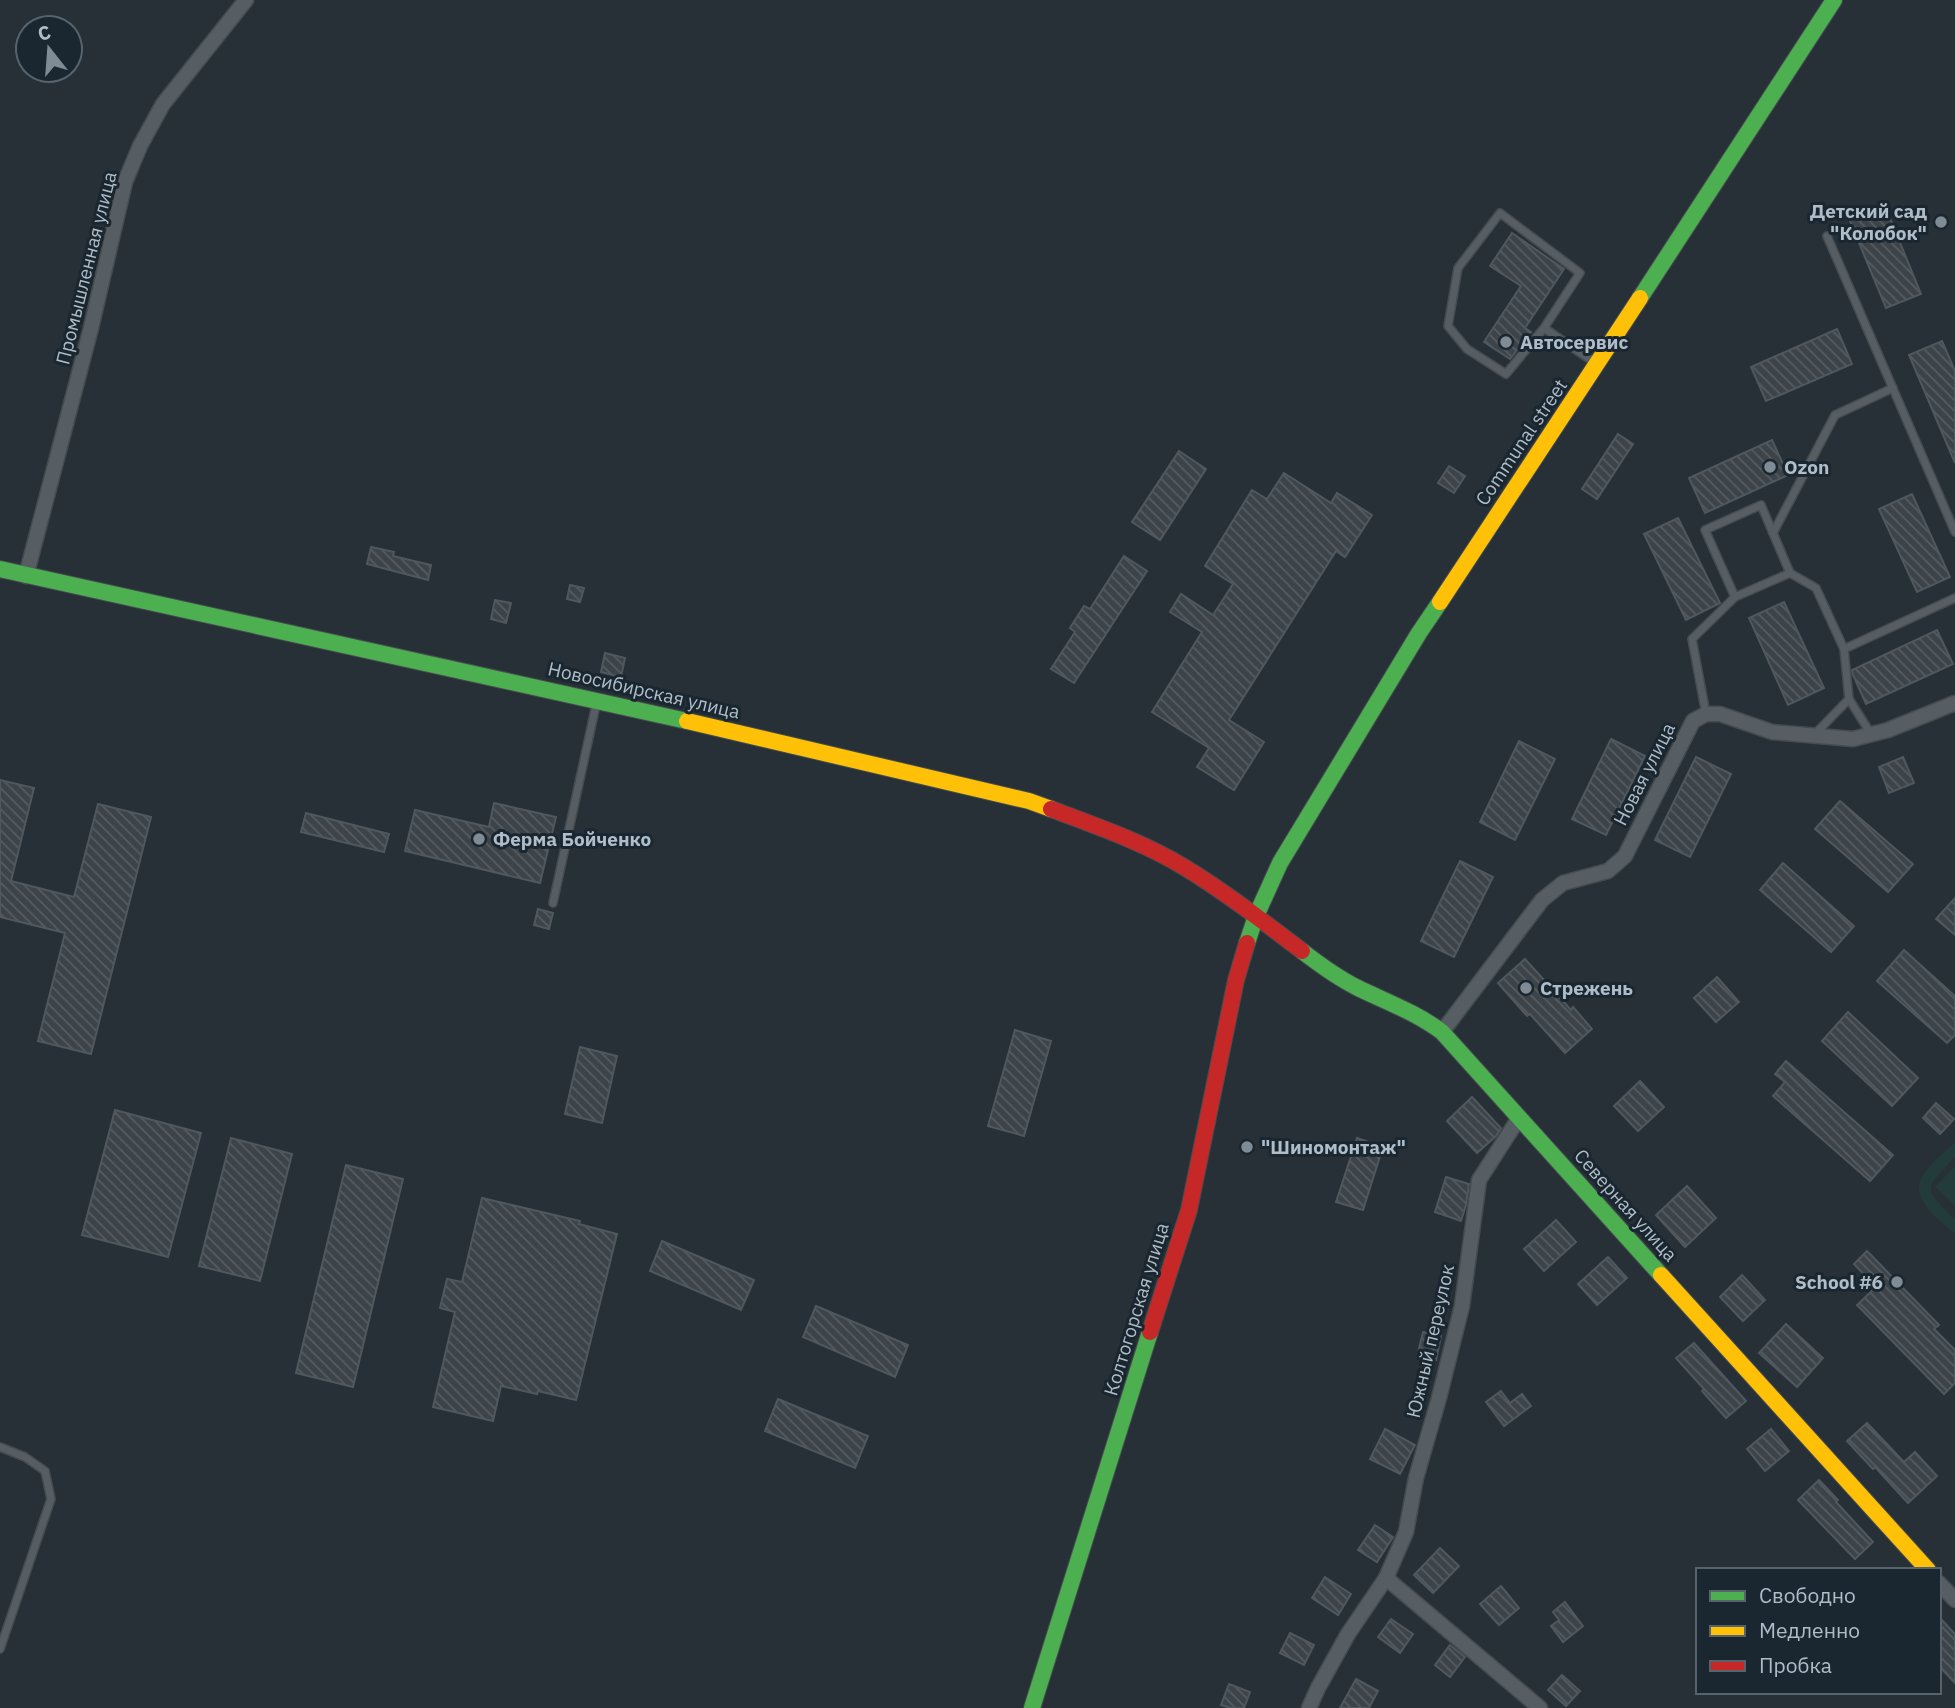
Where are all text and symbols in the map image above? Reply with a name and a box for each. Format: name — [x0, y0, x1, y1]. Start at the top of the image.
north arrow — [14, 14, 84, 84]
text: С — [35, 19, 53, 46]
street label: Промышленная улица — [50, 169, 122, 367]
place label: Детский сад "Колобок" — [1810, 199, 1927, 245]
marker: Детский сад "Колобок" — [1933, 214, 1949, 230]
place label: Автосервис — [1520, 330, 1628, 354]
marker: Автосервис — [1498, 334, 1514, 350]
street label: Communal street — [1470, 374, 1572, 510]
place label: Ozon — [1784, 455, 1829, 479]
marker: Ozon — [1762, 459, 1778, 475]
street label: Новосибирская улица — [546, 656, 742, 724]
street label: Новая улица — [1608, 719, 1680, 829]
place label: Ферма Бойченко — [493, 827, 652, 851]
marker: Ферма Бойченко — [471, 831, 487, 847]
place label: Стрежень — [1540, 976, 1633, 1000]
marker: Стрежень — [1518, 980, 1534, 996]
place label: "Шиномонтаж" — [1261, 1135, 1406, 1159]
marker: "Шиномонтаж" — [1239, 1139, 1255, 1155]
street label: Северная улица — [1569, 1144, 1683, 1266]
street label: Колтогорская улица — [1098, 1220, 1174, 1398]
street label: Южный переулок — [1401, 1262, 1459, 1420]
place label: School #6 — [1795, 1270, 1883, 1294]
marker: School #6 — [1889, 1274, 1905, 1290]
legend — [1696, 1568, 1941, 1694]
text: Свободно — [1759, 1581, 1856, 1609]
text: Медленно — [1759, 1616, 1860, 1644]
text: Пробка — [1759, 1651, 1832, 1679]

